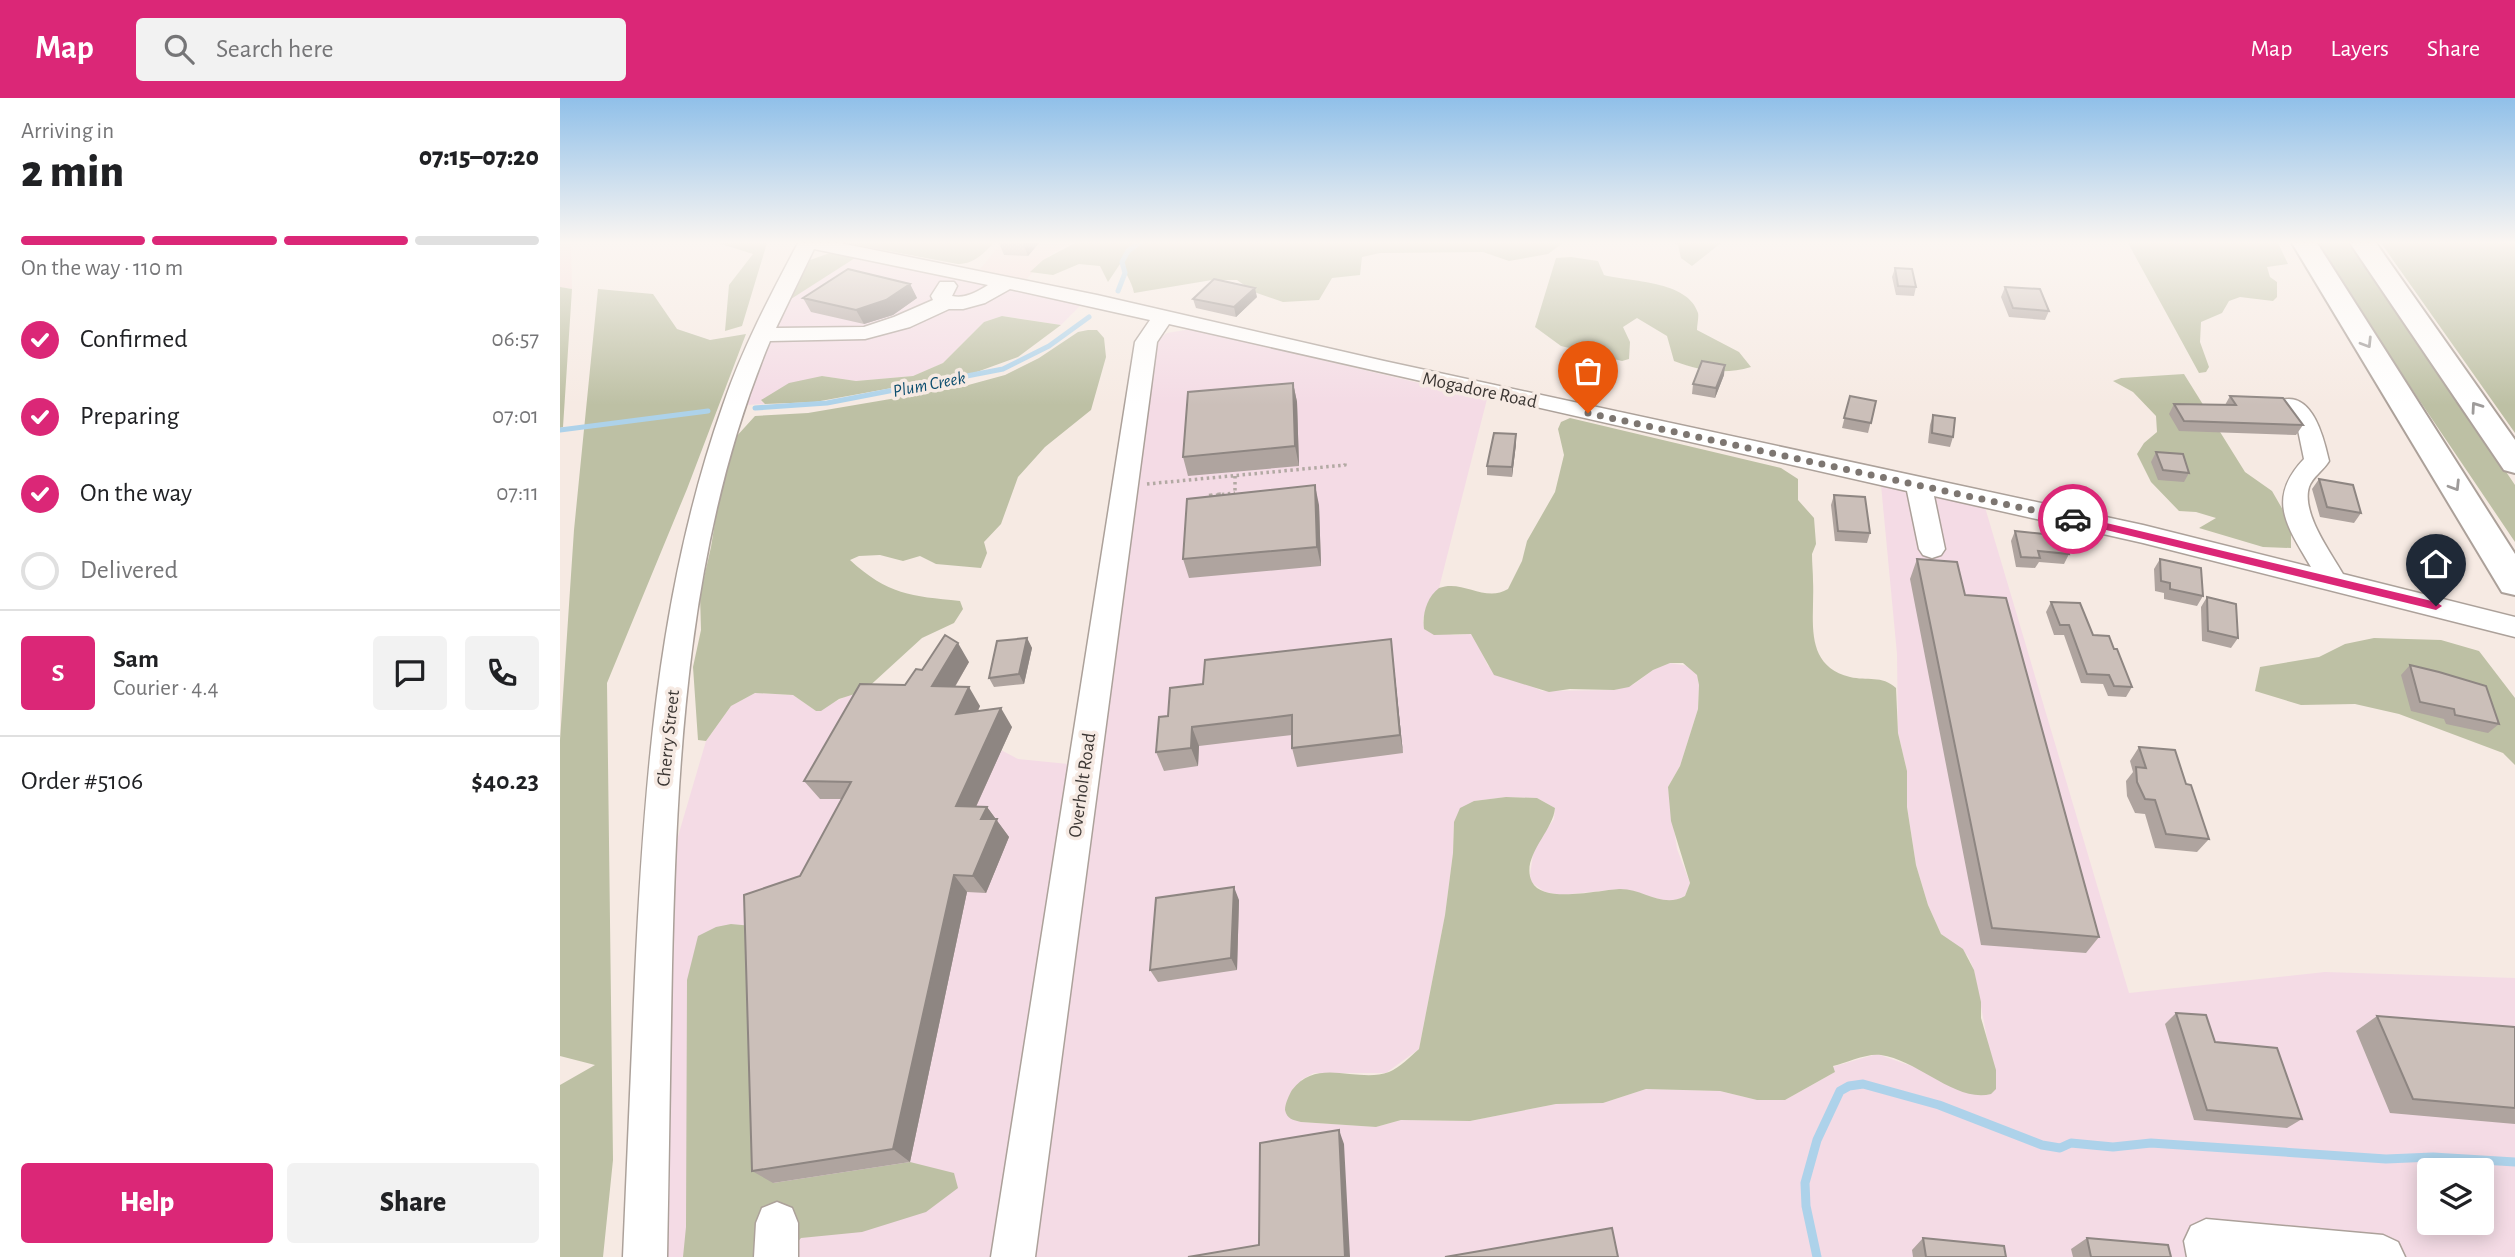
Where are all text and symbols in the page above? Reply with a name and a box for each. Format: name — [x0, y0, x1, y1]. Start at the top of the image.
search box — [136, 18, 626, 81]
icon: search — [160, 30, 198, 68]
text: Map — [35, 32, 94, 65]
text: Search here — [216, 36, 334, 62]
text: Map — [2250, 37, 2292, 61]
text: Layers — [2330, 37, 2389, 61]
text: Share — [2427, 37, 2480, 61]
text: Arriving in — [21, 120, 114, 143]
text: 07:15–07:20 — [419, 144, 539, 170]
text: 2 min — [21, 149, 124, 195]
text: On the way · 110 m — [21, 257, 183, 280]
icon: check — [21, 321, 59, 359]
text: Confirmed — [80, 326, 188, 352]
text: 06:57 — [492, 328, 539, 351]
one-way arrow — [2358, 335, 2371, 348]
pin — [1558, 341, 1618, 413]
icon: bag — [1569, 352, 1607, 390]
water label: Plum Creek — [891, 369, 967, 401]
street label: Mogadore Road — [1421, 369, 1539, 412]
icon: check — [21, 398, 59, 436]
one-way arrow — [2472, 402, 2484, 415]
text: Preparing — [80, 403, 179, 429]
text: 07:01 — [492, 405, 539, 428]
icon: check — [21, 475, 59, 513]
one-way arrow — [2447, 478, 2460, 491]
text: On the way — [80, 480, 192, 506]
text: 07:11 — [496, 482, 539, 505]
courier — [2038, 484, 2108, 554]
icon: car — [2054, 500, 2092, 538]
pin — [2406, 534, 2466, 606]
icon: home — [2417, 545, 2455, 583]
text: Delivered — [80, 557, 178, 583]
button: chat — [373, 636, 447, 710]
button: phone — [465, 636, 539, 710]
text: Sam — [113, 646, 159, 672]
text: S — [52, 660, 64, 686]
text: Courier · 4.4 — [113, 677, 219, 700]
street label: Cherry Street — [654, 689, 683, 787]
street label: Overholt Road — [1066, 731, 1099, 839]
text: Order #5106 — [21, 768, 143, 794]
text: $40.23 — [471, 768, 539, 794]
map controls — [2417, 1158, 2494, 1235]
button: layers — [2417, 1158, 2494, 1235]
button: Help — [21, 1163, 273, 1243]
button: Share — [287, 1163, 539, 1243]

